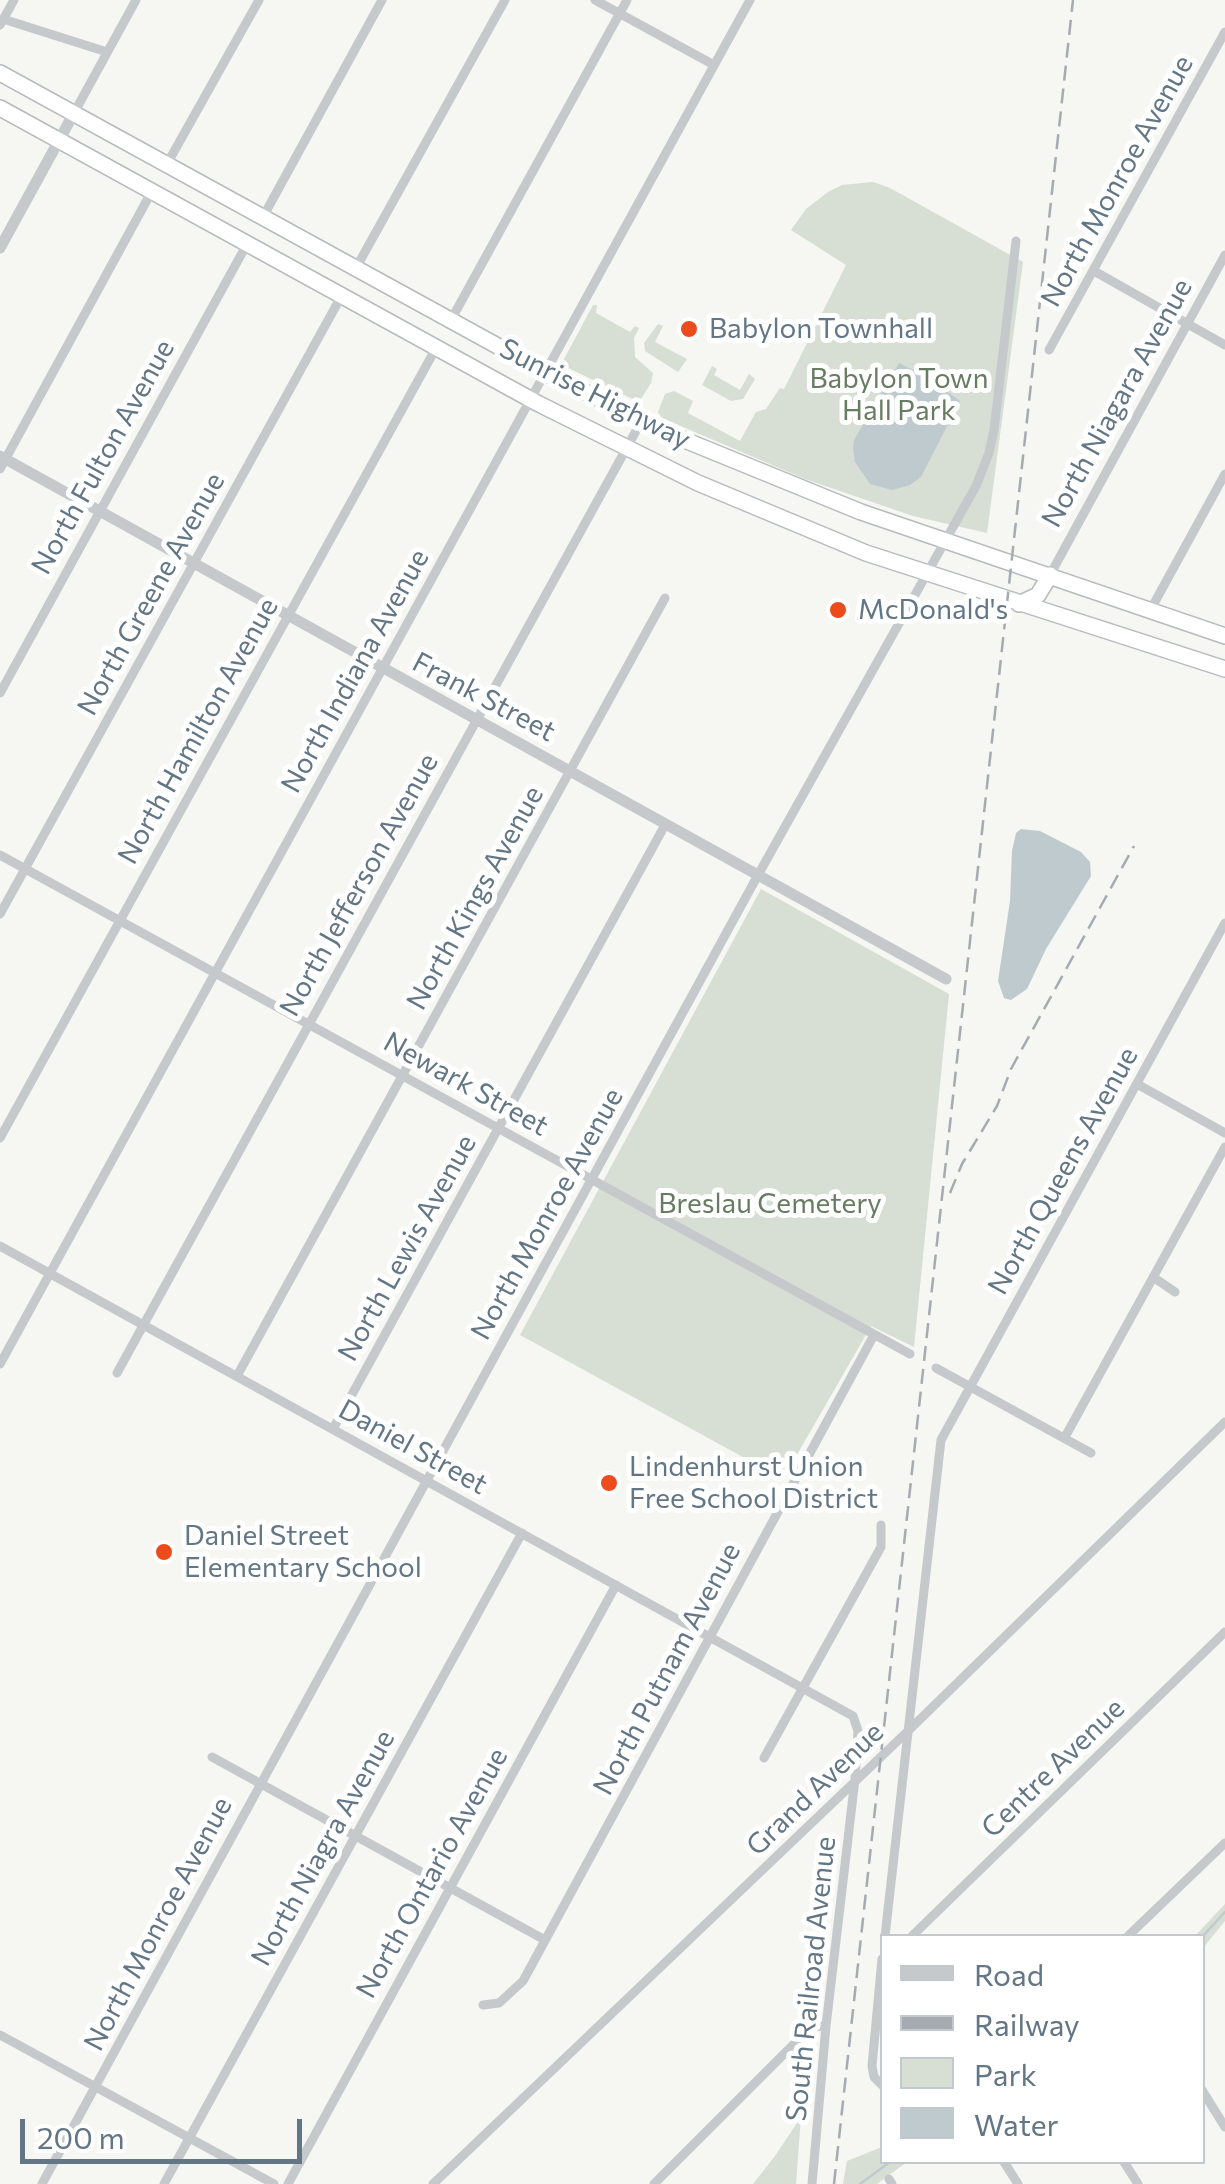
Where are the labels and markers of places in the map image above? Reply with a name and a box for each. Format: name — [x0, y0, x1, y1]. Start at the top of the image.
place label: Babylon Townhall — [709, 312, 933, 346]
marker: Babylon Townhall — [678, 318, 700, 340]
place label: McDonald's — [858, 593, 1008, 627]
marker: McDonald's — [827, 599, 849, 621]
place label: Lindenhurst Union Free School District — [629, 1450, 878, 1516]
marker: Lindenhurst Union Free School District — [598, 1472, 620, 1494]
place label: Daniel Street Elementary School — [184, 1519, 422, 1585]
marker: Daniel Street Elementary School — [153, 1541, 175, 1563]

